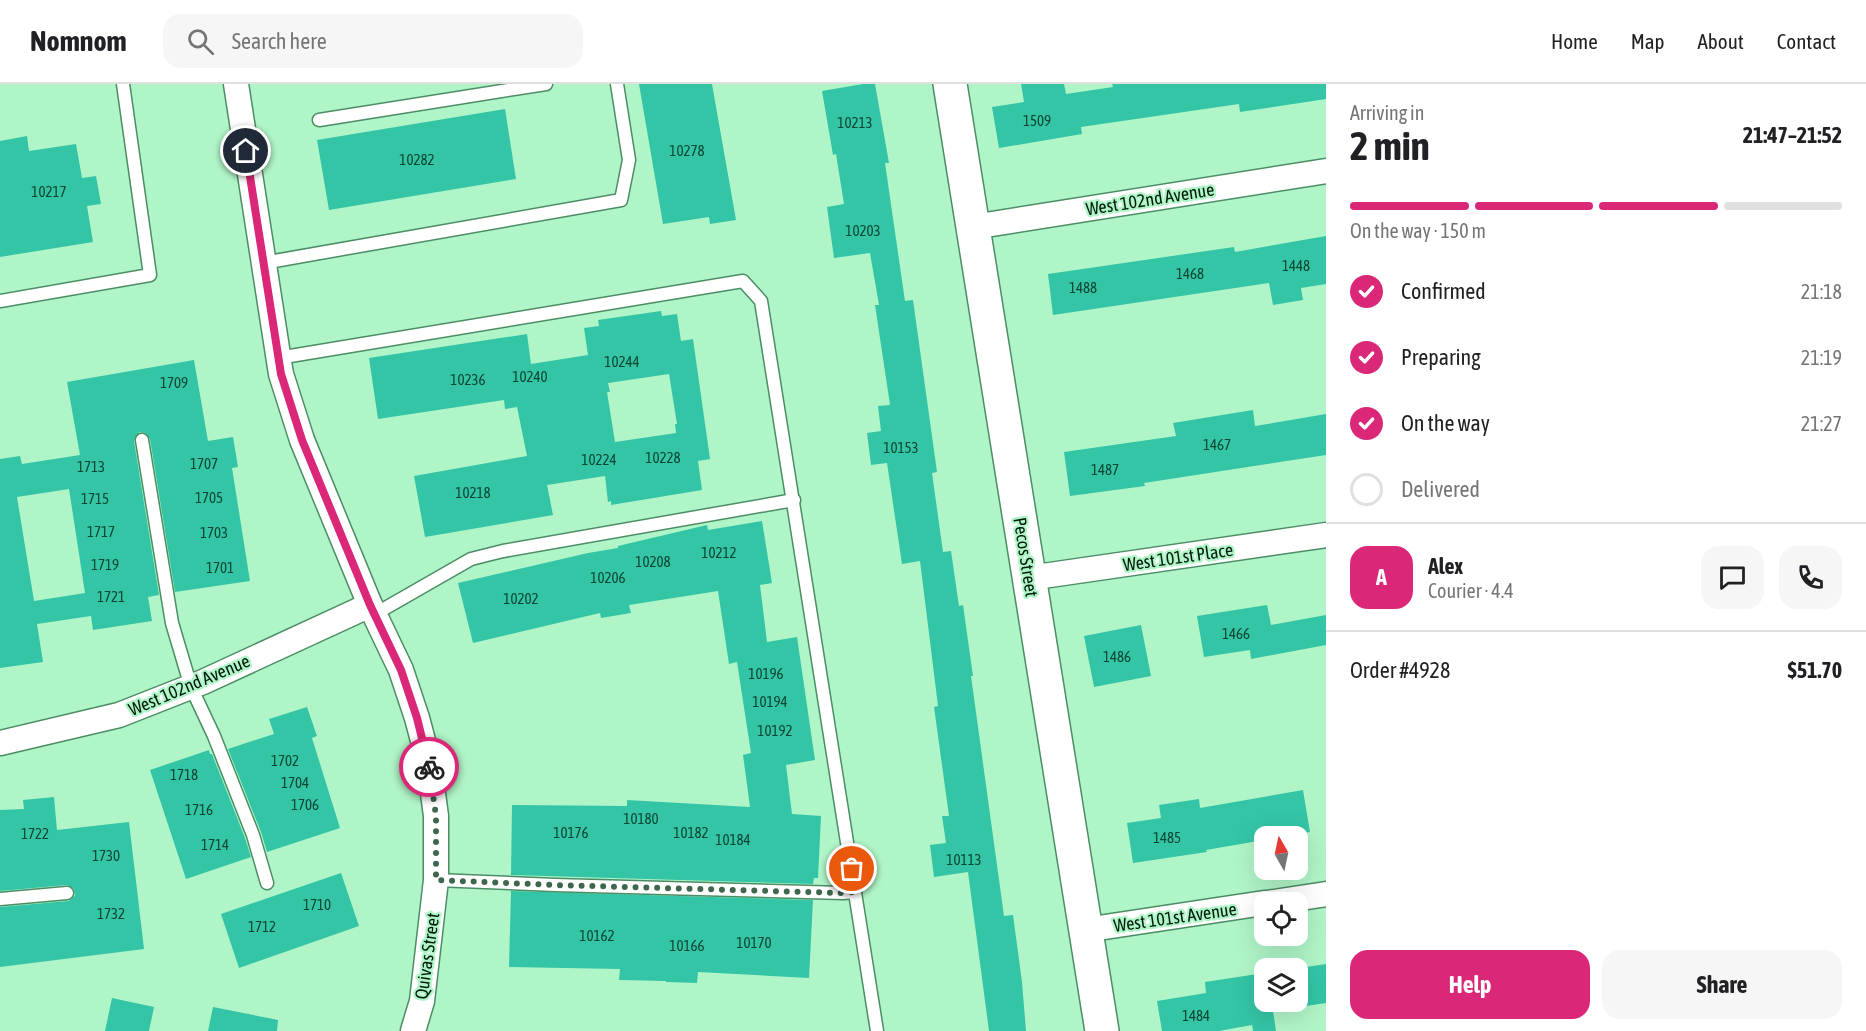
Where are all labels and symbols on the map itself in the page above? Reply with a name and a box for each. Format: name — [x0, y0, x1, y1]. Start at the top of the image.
house number: 1509 — [1023, 112, 1051, 129]
house number: 10213 — [837, 114, 873, 131]
pin — [220, 125, 271, 176]
house number: 10278 — [669, 142, 705, 159]
house number: 10282 — [399, 151, 435, 168]
street label: West 102nd Avenue — [1084, 178, 1216, 220]
house number: 10217 — [31, 183, 67, 200]
house number: 10203 — [845, 222, 881, 239]
house number: 1448 — [1282, 257, 1310, 274]
house number: 1468 — [1176, 265, 1204, 282]
house number: 1488 — [1069, 279, 1097, 296]
house number: 10244 — [604, 353, 640, 370]
house number: 10240 — [512, 368, 548, 385]
house number: 10236 — [450, 371, 486, 388]
house number: 1709 — [160, 374, 188, 391]
house number: 1467 — [1203, 436, 1231, 453]
house number: 10153 — [883, 439, 919, 456]
house number: 10228 — [645, 449, 681, 466]
house number: 10224 — [581, 451, 617, 468]
house number: 1707 — [190, 455, 218, 472]
house number: 1713 — [77, 458, 105, 475]
house number: 1487 — [1091, 461, 1119, 478]
house number: 10218 — [455, 484, 491, 501]
house number: 1705 — [195, 489, 223, 506]
house number: 1715 — [81, 490, 109, 507]
street label: Pecos Street — [1009, 516, 1043, 598]
house number: 1717 — [87, 523, 115, 540]
house number: 1703 — [200, 524, 228, 541]
street label: West 101st Place — [1122, 539, 1234, 575]
house number: 10212 — [701, 544, 737, 561]
house number: 10208 — [635, 553, 671, 570]
house number: 1719 — [91, 556, 119, 573]
house number: 1701 — [206, 559, 234, 576]
house number: 10206 — [590, 569, 626, 586]
house number: 1721 — [97, 588, 125, 605]
house number: 10202 — [503, 590, 539, 607]
house number: 1466 — [1222, 625, 1250, 642]
house number: 1486 — [1103, 648, 1131, 665]
street label: West 102nd Avenue — [125, 650, 253, 720]
house number: 10196 — [748, 665, 784, 682]
house number: 10194 — [752, 693, 788, 710]
house number: 10192 — [757, 722, 793, 739]
courier — [399, 737, 459, 797]
house number: 1702 — [271, 752, 299, 769]
house number: 1718 — [170, 766, 198, 783]
house number: 1704 — [281, 774, 309, 791]
house number: 1706 — [291, 796, 319, 813]
house number: 1716 — [185, 801, 213, 818]
house number: 10180 — [623, 810, 659, 827]
house number: 10176 — [553, 824, 589, 841]
house number: 10182 — [673, 824, 709, 841]
house number: 1722 — [21, 825, 49, 842]
north arrow — [1254, 826, 1308, 880]
house number: 1485 — [1153, 829, 1181, 846]
house number: 10184 — [715, 831, 751, 848]
house number: 1714 — [201, 836, 229, 853]
pin — [826, 843, 877, 894]
house number: 1730 — [92, 847, 120, 864]
house number: 10113 — [946, 851, 982, 868]
house number: 1710 — [303, 896, 331, 913]
street label: West 101st Avenue — [1112, 898, 1238, 936]
house number: 1732 — [97, 905, 125, 922]
street label: Quivas Street — [411, 911, 443, 1001]
house number: 1712 — [248, 918, 276, 935]
house number: 10162 — [579, 927, 615, 944]
house number: 10170 — [736, 934, 772, 951]
house number: 10166 — [669, 937, 705, 954]
house number: 1484 — [1182, 1007, 1210, 1024]

